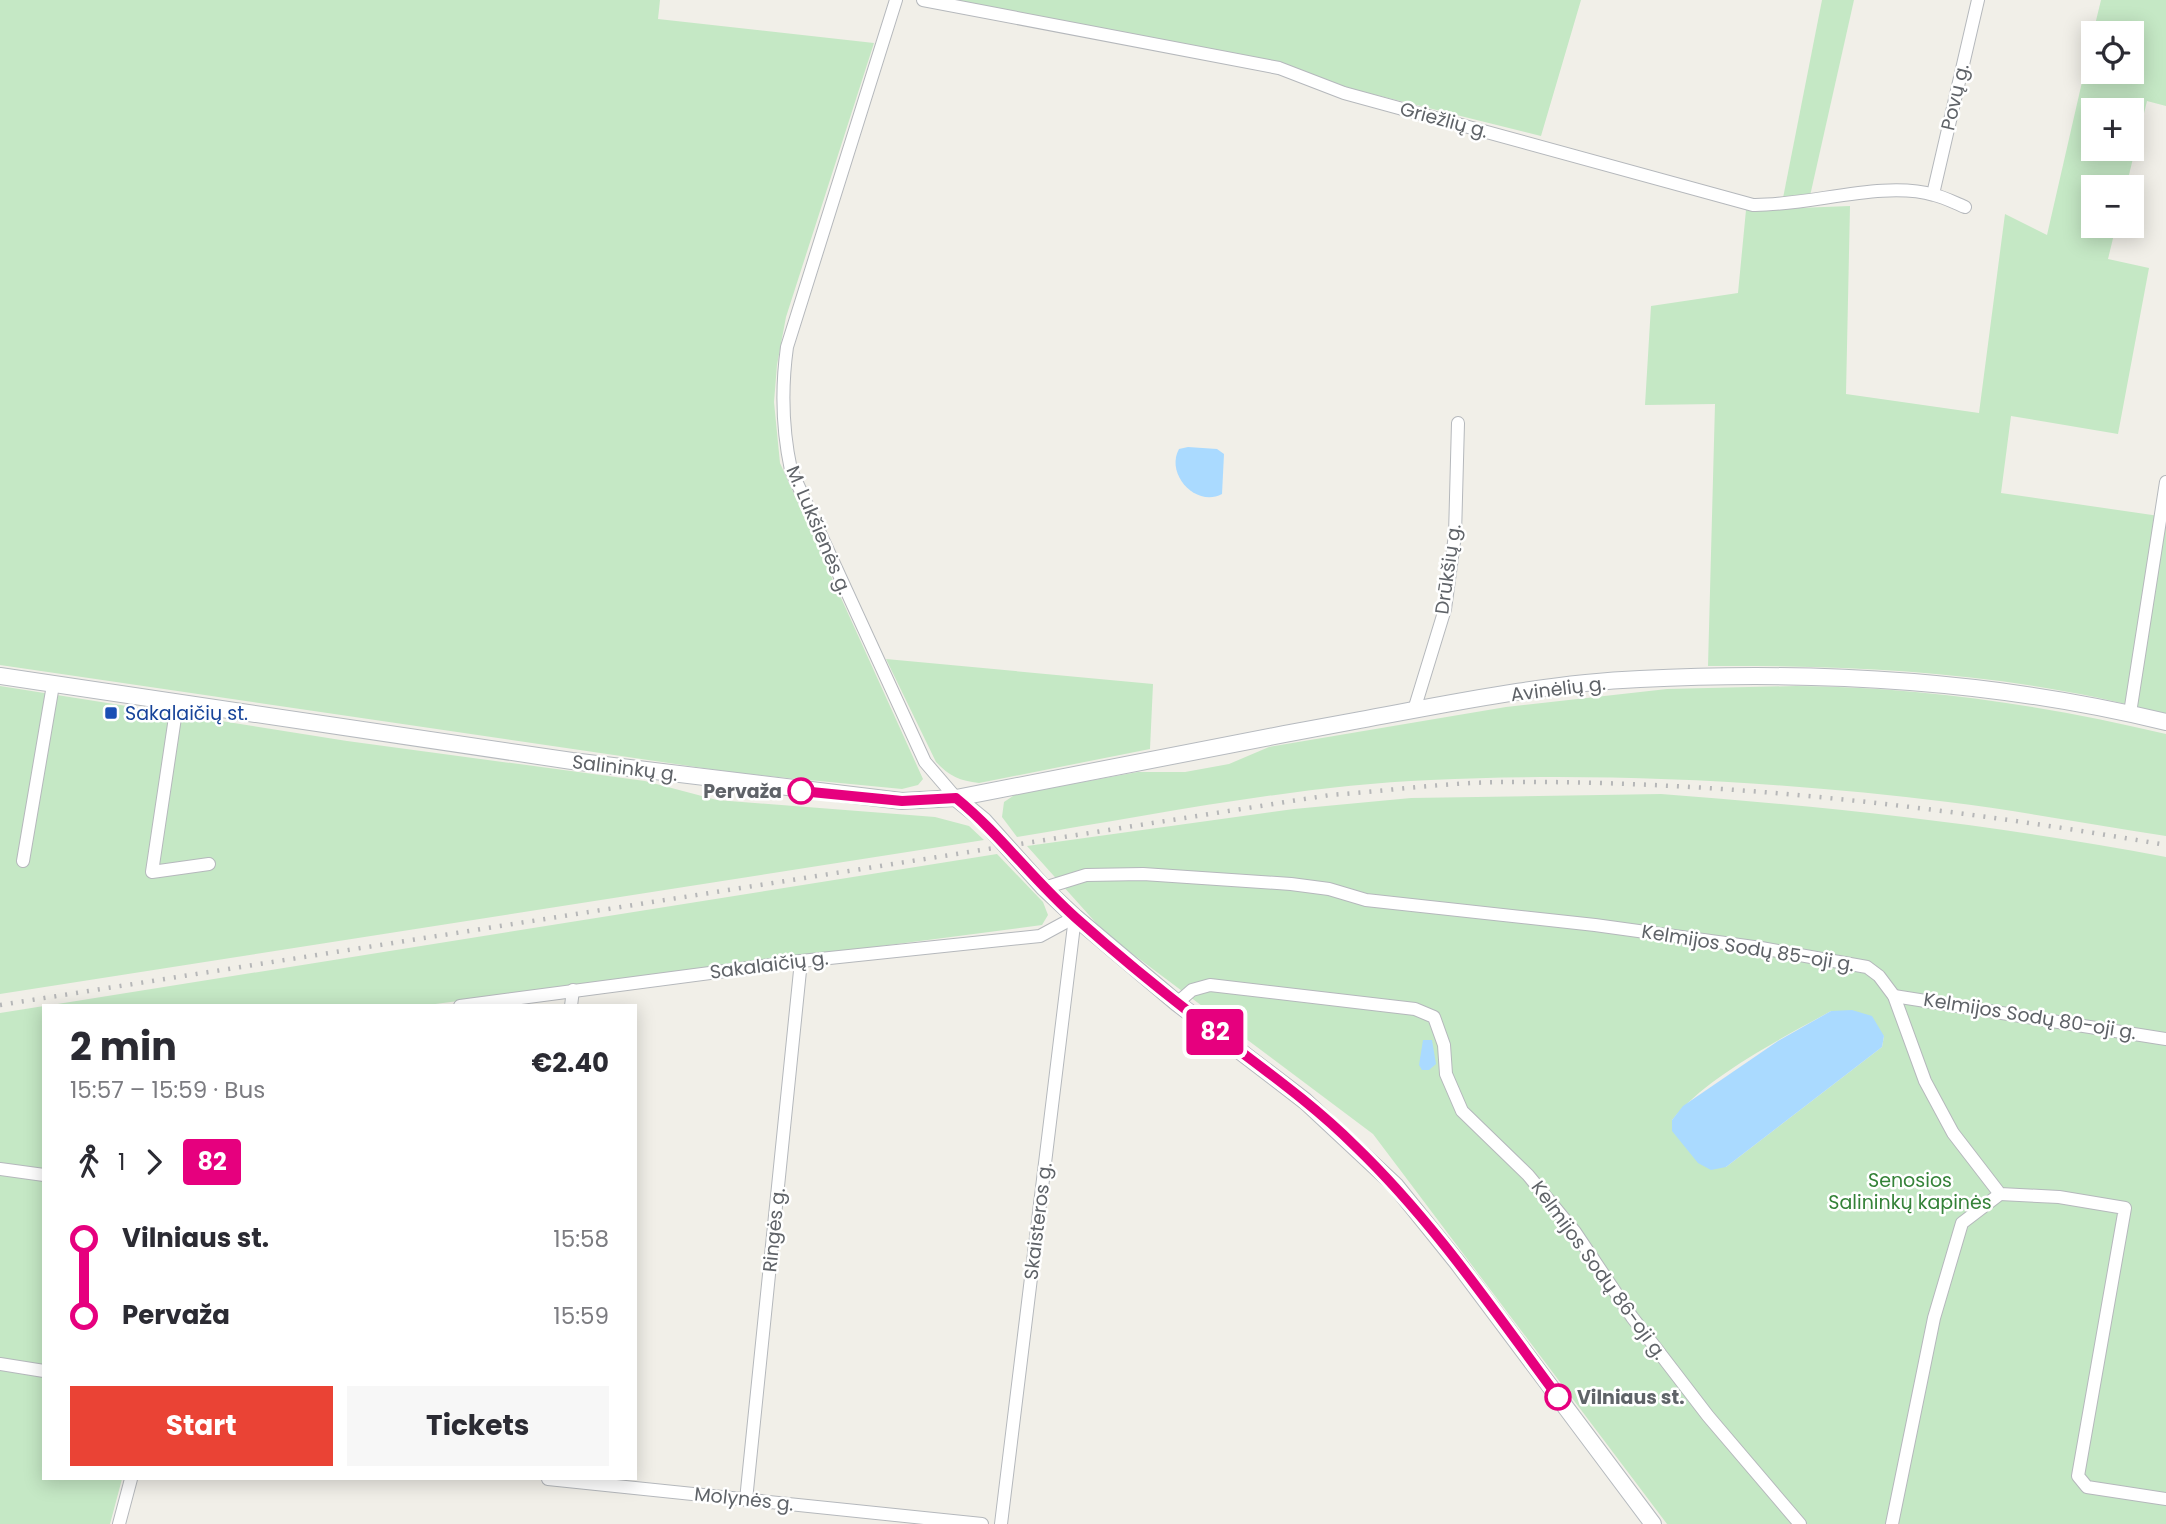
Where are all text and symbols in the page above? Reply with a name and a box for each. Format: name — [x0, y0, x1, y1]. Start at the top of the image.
map controls — [2081, 21, 2144, 238]
button: locate — [2081, 21, 2144, 84]
street label: Povų g. — [1934, 61, 1976, 133]
street label: Griežlių g. — [1397, 95, 1491, 145]
button: + — [2081, 98, 2144, 161]
button: − — [2081, 175, 2144, 238]
street label: M. Lukšienės g. — [780, 461, 858, 599]
street label: Drūkšių g. — [1428, 522, 1468, 616]
street label: Avinėlių g. — [1509, 670, 1607, 708]
place label: Sakalaičių st. — [125, 700, 248, 727]
marker: Sakalaičių st. — [103, 705, 119, 721]
street label: Salininkų g. — [571, 748, 679, 788]
place label: Pervaža — [703, 778, 782, 805]
marker: Pervaža — [788, 778, 814, 804]
street label: Kelmijos Sodų 85-oji g. — [1640, 918, 1856, 978]
street label: Sakalaičių g. — [708, 944, 830, 986]
street label: Kelmijos Sodų 80-oji g. — [1922, 986, 2138, 1046]
line badge: 82 — [1184, 1009, 1246, 1055]
text: 82 — [1200, 1015, 1230, 1048]
text: 2 min — [70, 1020, 177, 1073]
text: €2.40 — [532, 1045, 609, 1081]
text: 15:57 – 15:59 · Bus — [70, 1074, 265, 1106]
icon: walk — [70, 1143, 108, 1181]
icon: forward — [135, 1143, 173, 1181]
text: 82 — [197, 1145, 227, 1178]
text: 1 — [118, 1146, 125, 1178]
street label: Skaisteros g. — [1017, 1161, 1059, 1281]
park label: Senosios Salininkų kapinės — [1828, 1167, 1992, 1216]
street label: Kelmijos Sodų 86-oji g. — [1525, 1175, 1673, 1365]
street label: Ringės g. — [756, 1186, 792, 1274]
text: Vilniaus st. — [122, 1220, 269, 1256]
text: 15:58 — [553, 1223, 609, 1255]
text: Pervaža — [122, 1297, 230, 1333]
text: 15:59 — [553, 1300, 609, 1332]
marker: Vilniaus st. — [1545, 1384, 1571, 1410]
place label: Vilniaus st. — [1577, 1384, 1685, 1411]
button: Start — [70, 1386, 333, 1466]
button: Tickets — [347, 1386, 609, 1466]
street label: Molynės g. — [693, 1480, 795, 1518]

